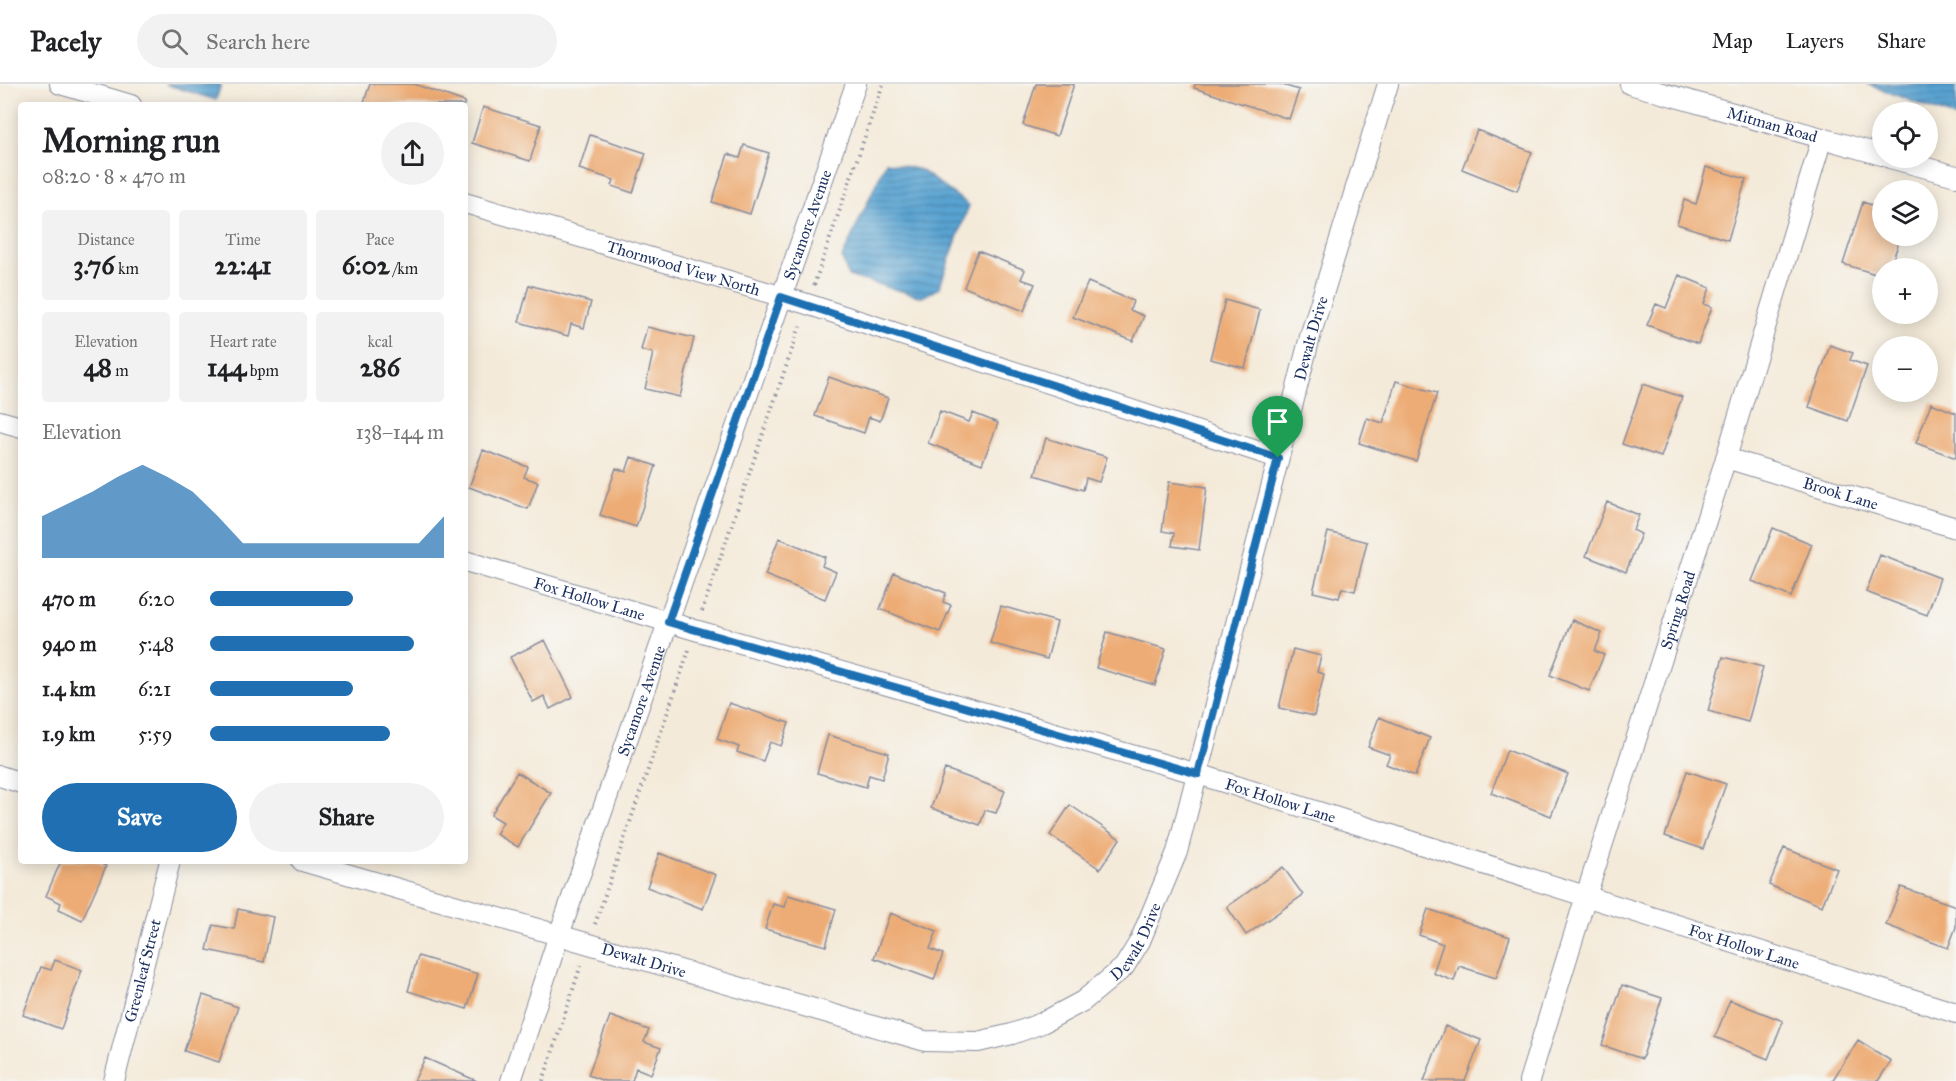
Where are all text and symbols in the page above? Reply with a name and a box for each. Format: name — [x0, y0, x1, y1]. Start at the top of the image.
search box — [137, 14, 557, 68]
text: Pacely — [30, 24, 101, 59]
icon: search — [158, 25, 191, 58]
text: Search here — [206, 28, 310, 55]
text: Map — [1712, 28, 1753, 54]
text: Layers — [1786, 28, 1844, 54]
text: Share — [1877, 28, 1926, 54]
street label: Mitman Road — [1725, 102, 1820, 146]
map controls — [1872, 102, 1938, 402]
button: locate — [1872, 102, 1938, 168]
text: Morning run — [42, 121, 220, 161]
button: share — [381, 122, 444, 185]
text: 08:20 · 8 × 470 m — [42, 164, 186, 188]
street label: Sycamore Avenue — [779, 167, 835, 282]
button: layers — [1872, 180, 1938, 246]
text: Distance — [77, 230, 135, 249]
text: Time — [225, 230, 261, 249]
text: Pace — [365, 230, 395, 249]
street label: Thornwood View North — [605, 236, 763, 299]
text: 3.76 — [73, 249, 115, 281]
text: 22:41 — [215, 249, 271, 281]
text: 6:02 — [342, 249, 390, 281]
button: + — [1872, 258, 1938, 324]
text: km — [115, 259, 139, 278]
text: /km — [390, 259, 418, 278]
street label: Dewalt Drive — [1290, 293, 1332, 382]
text: Elevation — [74, 332, 138, 351]
text: Heart rate — [209, 332, 277, 351]
text: kcal — [367, 332, 393, 351]
button: − — [1872, 336, 1938, 402]
text: 48 — [83, 351, 112, 383]
text: 144 — [207, 351, 246, 383]
text: 286 — [360, 351, 400, 383]
text: m — [112, 361, 129, 380]
text: bpm — [246, 361, 279, 380]
pin — [1252, 396, 1303, 458]
icon: arrive — [1261, 405, 1294, 438]
text: Elevation — [42, 420, 121, 444]
text: 138–144 m — [356, 420, 444, 444]
street label: Brook Lane — [1801, 473, 1881, 513]
street label: Spring Road — [1656, 568, 1699, 651]
street label: Fox Hollow Lane — [532, 573, 648, 624]
text: 470 m — [42, 587, 96, 611]
text: 6:20 — [138, 587, 175, 611]
text: 940 m — [42, 632, 97, 656]
text: 5:48 — [138, 632, 174, 656]
street label: Sycamore Avenue — [613, 643, 669, 758]
text: 1.4 km — [42, 677, 96, 701]
text: 6:21 — [138, 677, 171, 701]
text: 1.9 km — [42, 722, 95, 746]
text: 5:59 — [138, 722, 172, 746]
street label: Fox Hollow Lane — [1223, 774, 1339, 827]
button: Save — [42, 783, 237, 852]
button: Share — [249, 783, 444, 852]
street label: Dewalt Drive — [1106, 899, 1165, 984]
street label: Greenleaf Street — [120, 917, 164, 1024]
street label: Fox Hollow Lane — [1686, 920, 1802, 973]
street label: Dewalt Drive — [600, 939, 689, 981]

